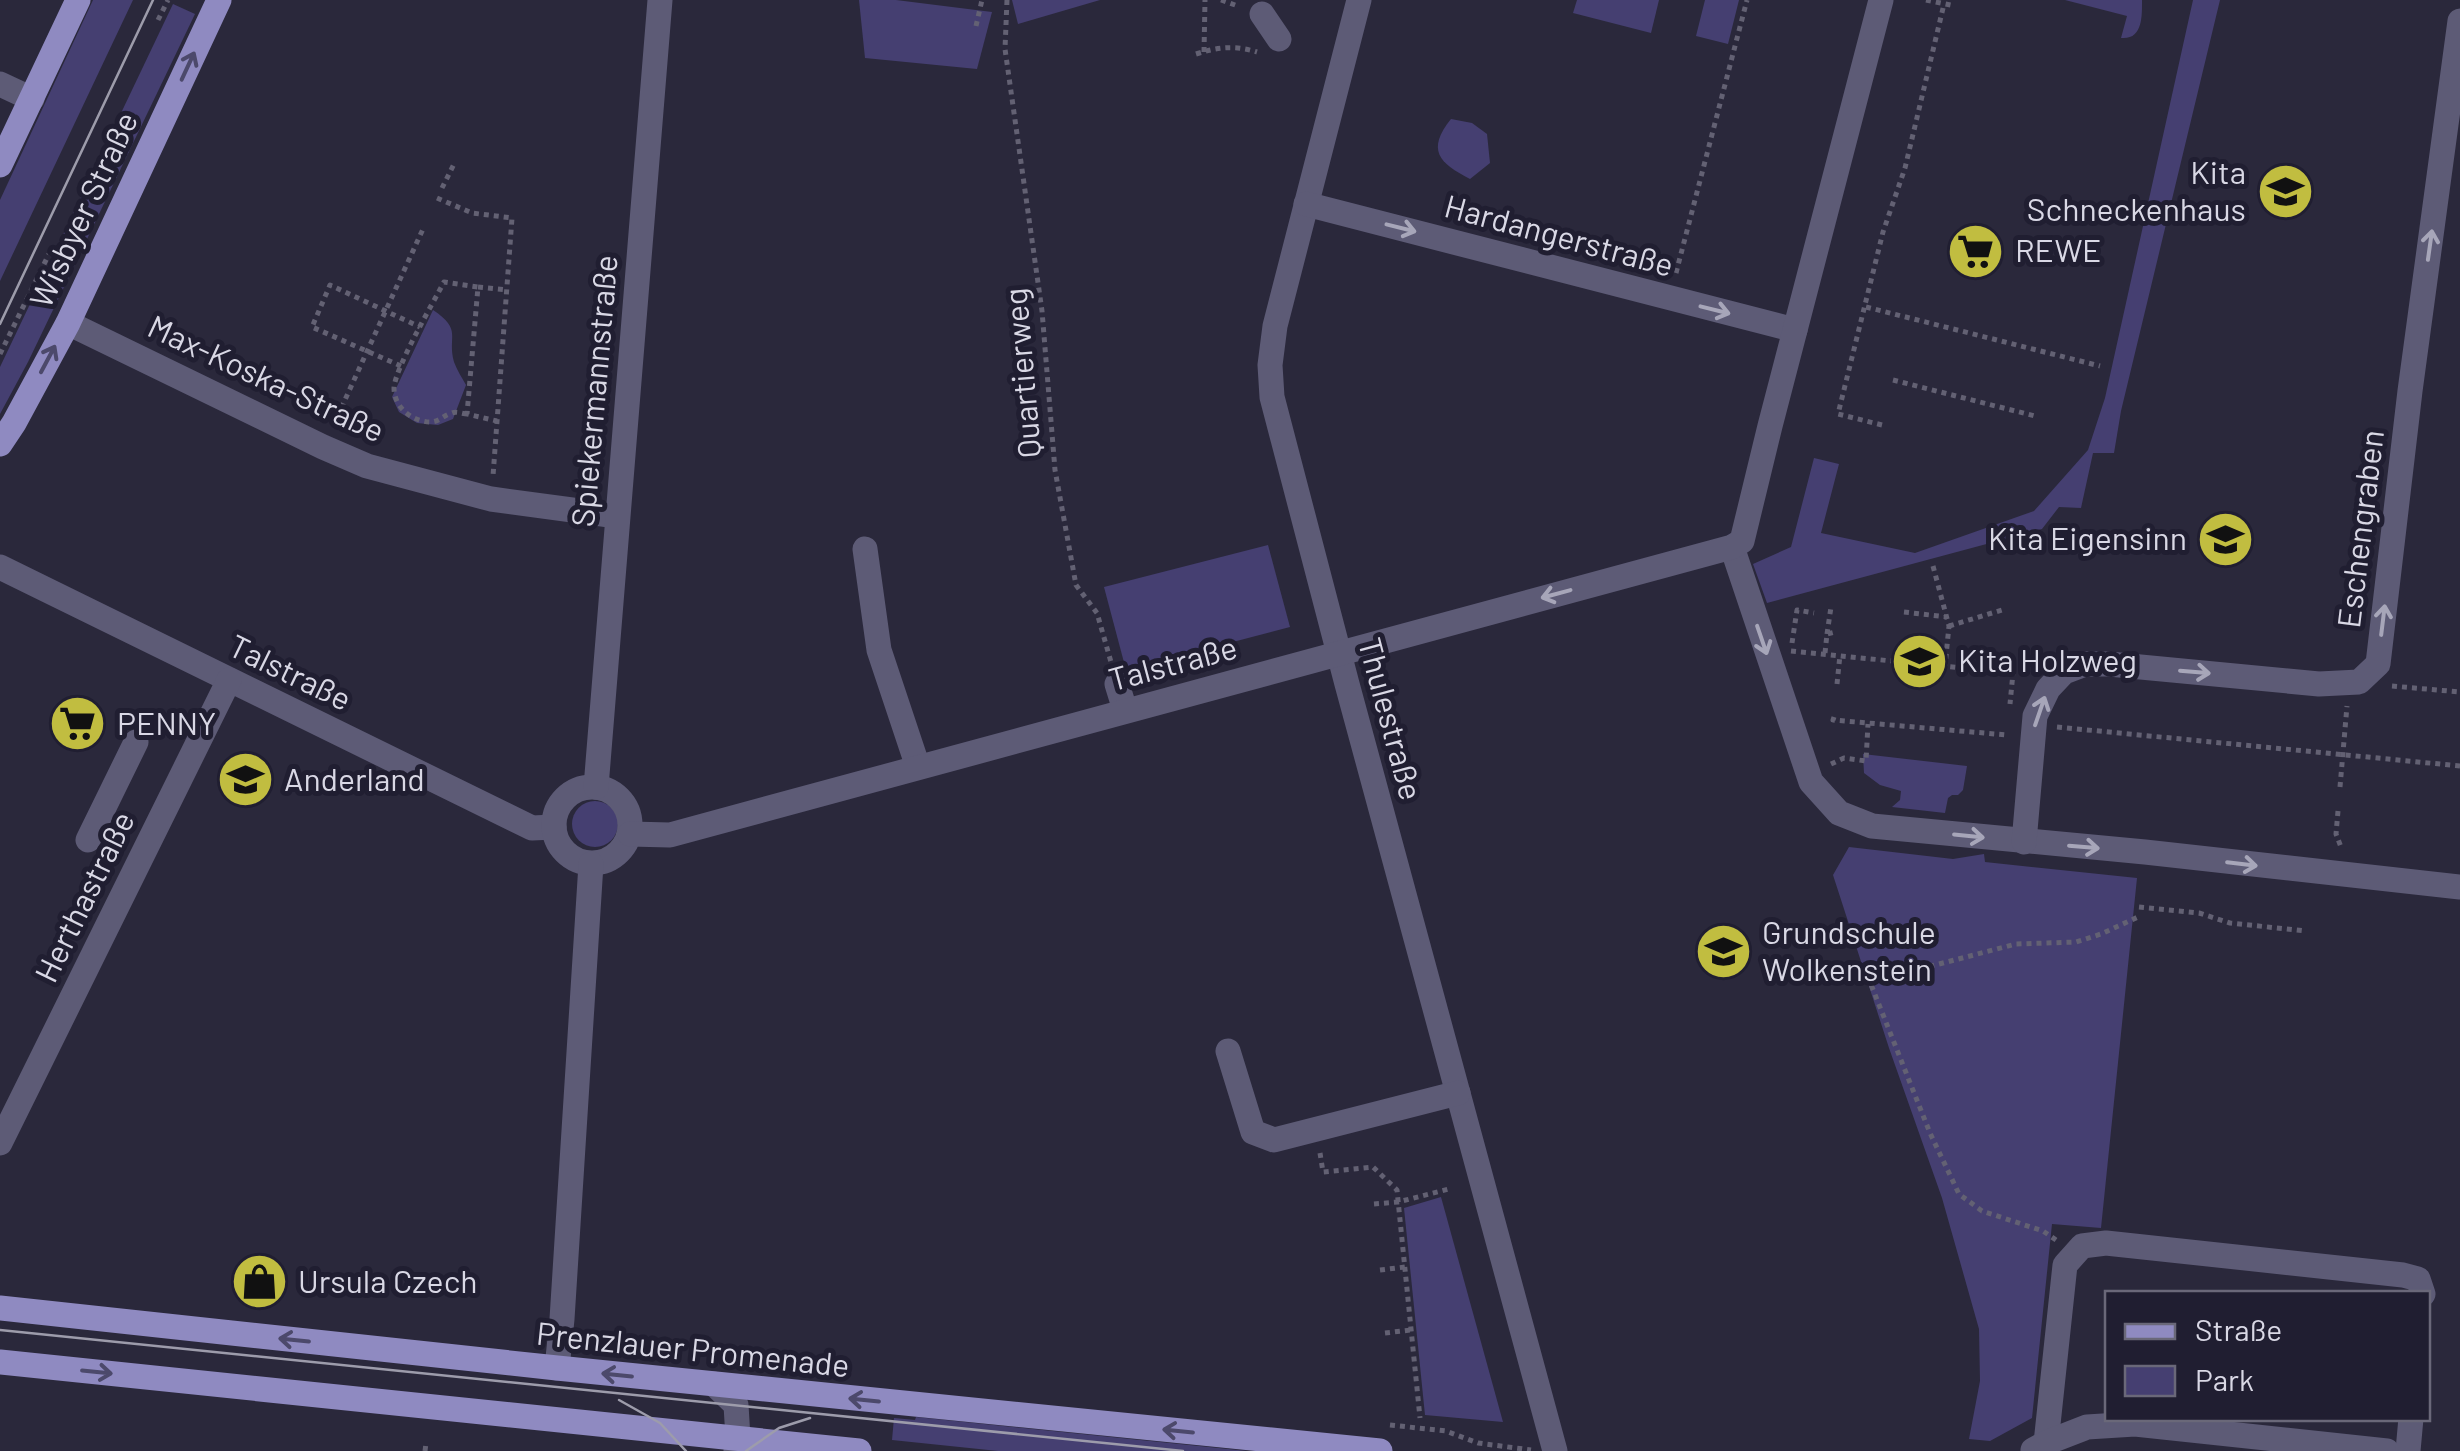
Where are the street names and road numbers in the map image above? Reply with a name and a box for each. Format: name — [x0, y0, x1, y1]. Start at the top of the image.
street label: Wisbyer Straße — [20, 105, 144, 313]
street label: Hardangerstraße — [1441, 185, 1678, 283]
street label: Spiekermannstraße — [562, 253, 624, 528]
street label: Quartierweg — [995, 287, 1047, 460]
street label: Max-Koska-Straße — [143, 306, 391, 449]
street label: Eschengraben — [2328, 428, 2390, 630]
street label: Talstraße — [224, 625, 358, 717]
street label: Talstraße — [1104, 627, 1241, 697]
street label: Thulestraße — [1352, 633, 1432, 804]
street label: Herthastraße — [26, 805, 141, 988]
street label: Prenzlauer Promenade — [535, 1313, 851, 1383]

